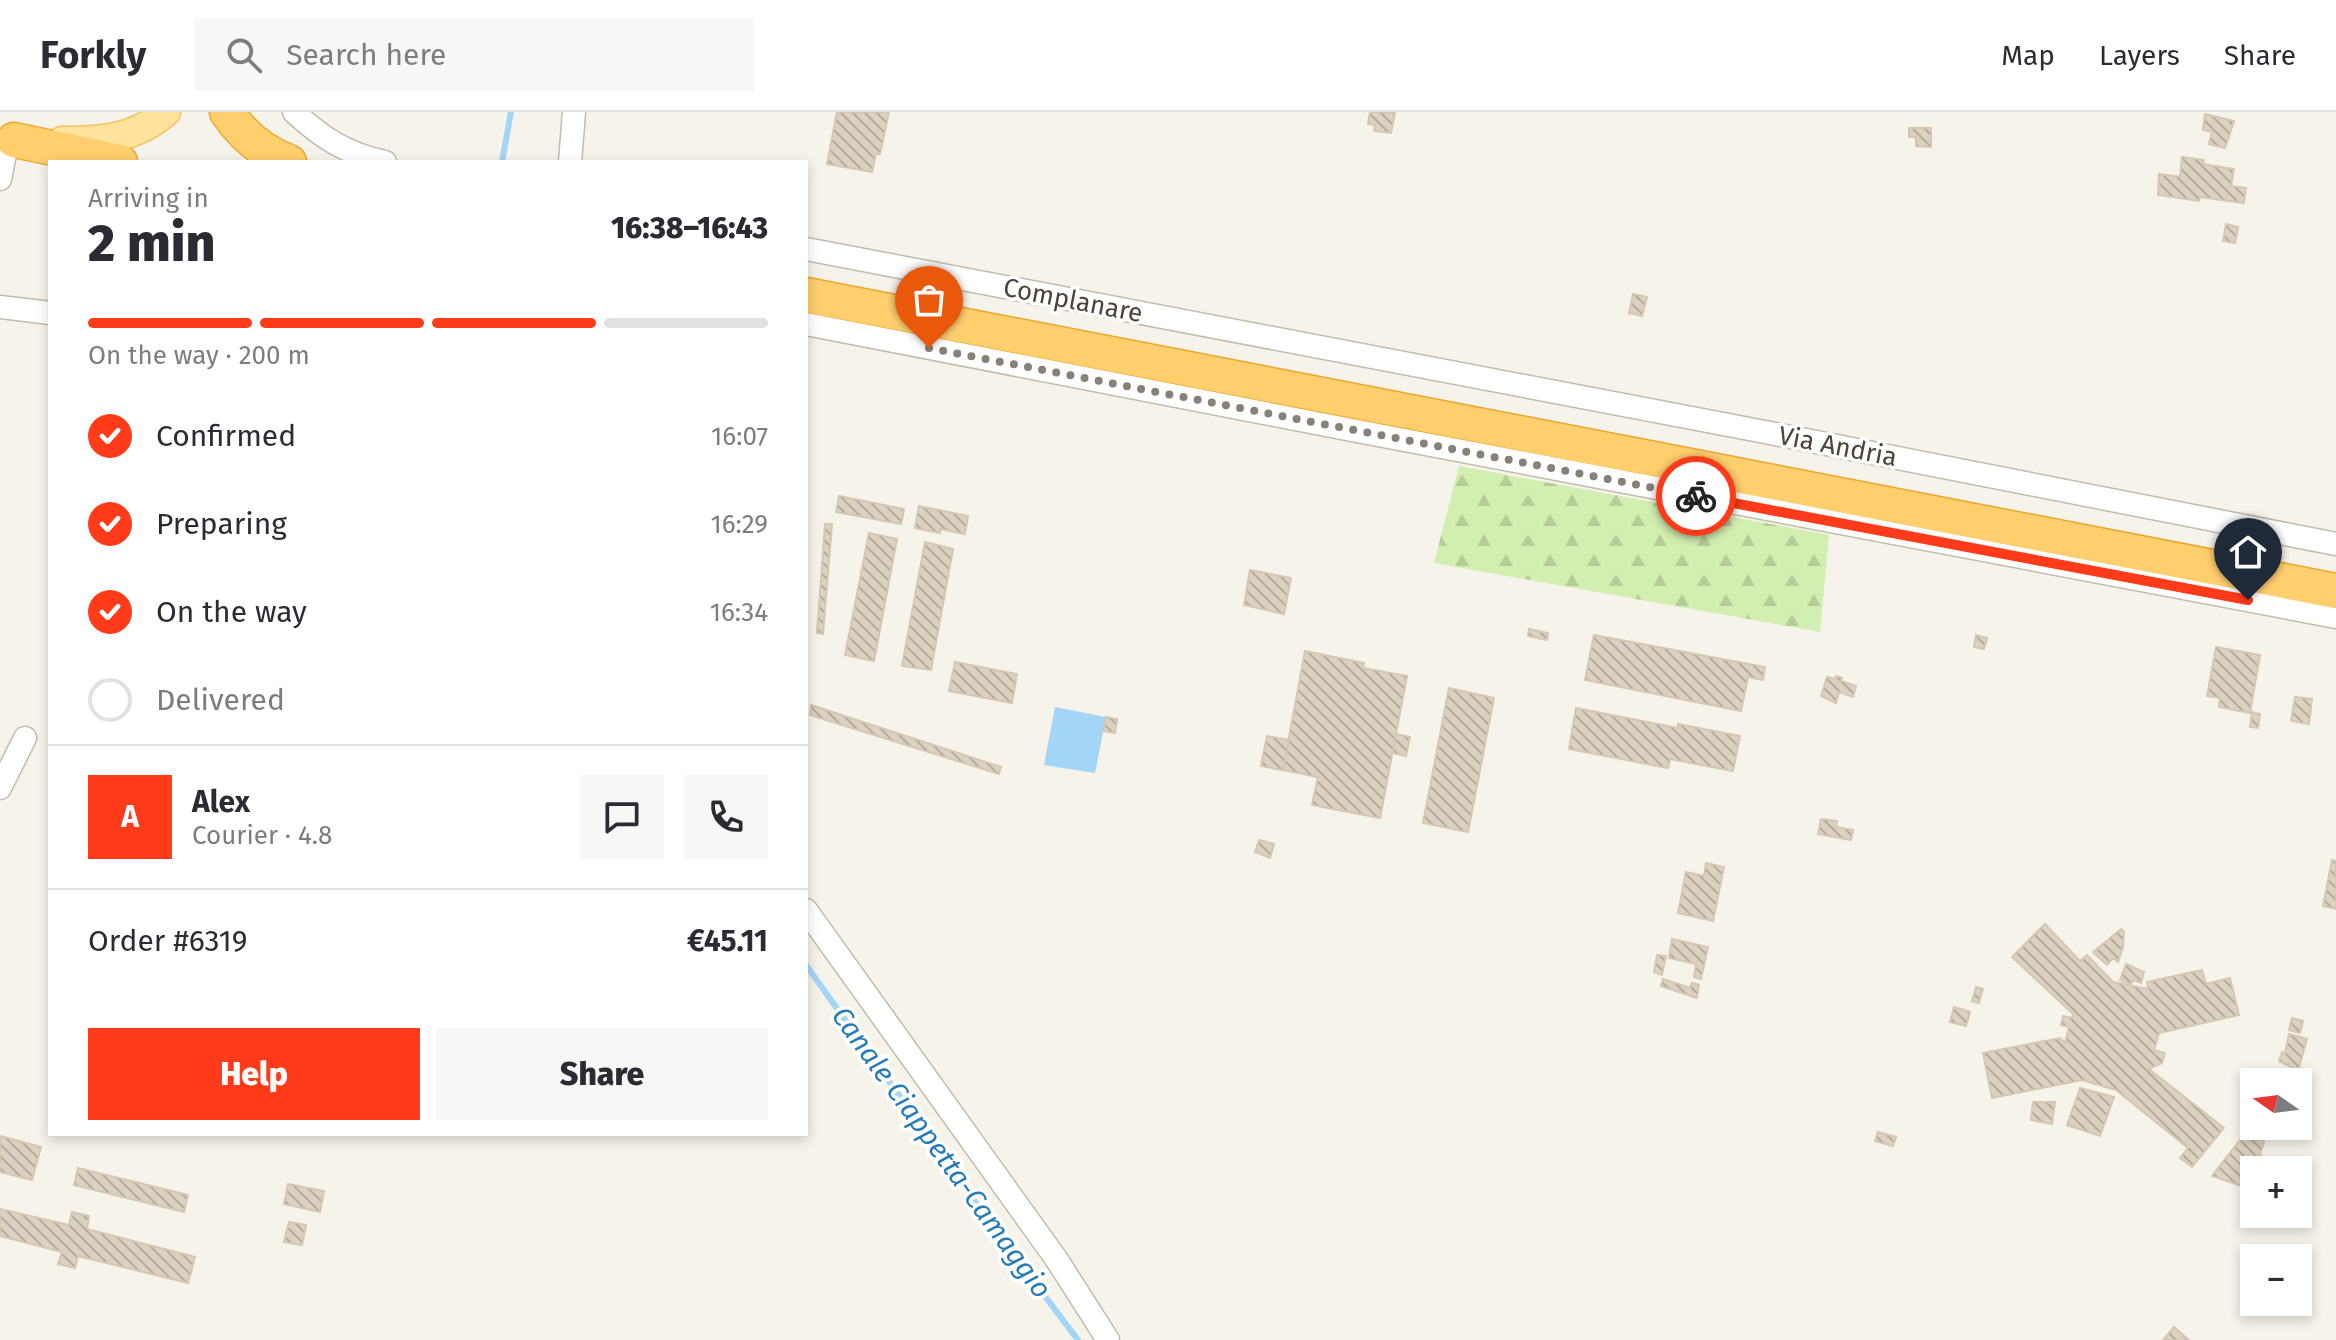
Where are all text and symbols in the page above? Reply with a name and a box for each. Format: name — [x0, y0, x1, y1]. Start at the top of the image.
search box — [194, 19, 754, 91]
text: Forkly — [40, 32, 146, 78]
icon: search — [222, 33, 266, 77]
text: Search here — [286, 37, 446, 73]
text: Map — [2001, 39, 2055, 72]
text: Layers — [2099, 39, 2180, 72]
text: Share — [2224, 39, 2296, 72]
text: Arriving in — [88, 183, 209, 214]
text: 16:38–16:43 — [611, 210, 768, 246]
text: 2 min — [88, 212, 215, 275]
pin — [895, 266, 963, 348]
street label: Complanare — [1001, 272, 1145, 329]
icon: bag — [907, 278, 951, 322]
text: On the way · 200 m — [88, 340, 310, 371]
icon: check — [88, 414, 132, 458]
text: Confirmed — [156, 418, 296, 454]
street label: Via Andria — [1776, 420, 1900, 473]
text: 16:07 — [711, 421, 768, 452]
courier — [1656, 456, 1736, 536]
icon: bike — [1674, 474, 1718, 518]
icon: check — [88, 502, 132, 546]
text: Preparing — [156, 506, 287, 542]
text: 16:29 — [710, 509, 768, 540]
pin — [2214, 518, 2282, 600]
icon: home — [2226, 530, 2270, 574]
icon: check — [88, 590, 132, 634]
text: On the way — [156, 594, 307, 630]
text: 16:34 — [710, 597, 768, 628]
text: Delivered — [156, 682, 285, 718]
button: chat — [580, 775, 664, 859]
button: phone — [684, 775, 768, 859]
text: Alex — [192, 784, 250, 820]
text: A — [121, 799, 139, 835]
text: Courier · 4.8 — [192, 820, 332, 851]
text: Order #6319 — [88, 923, 247, 959]
text: €45.11 — [687, 923, 768, 959]
water label: Canale Ciappetta-Camaggio — [825, 1000, 1058, 1304]
button: Help — [88, 1028, 420, 1120]
button: Share — [436, 1028, 768, 1120]
north arrow — [2240, 1068, 2312, 1140]
map controls — [2240, 1068, 2312, 1316]
button: + — [2240, 1156, 2312, 1228]
button: − — [2240, 1244, 2312, 1316]

